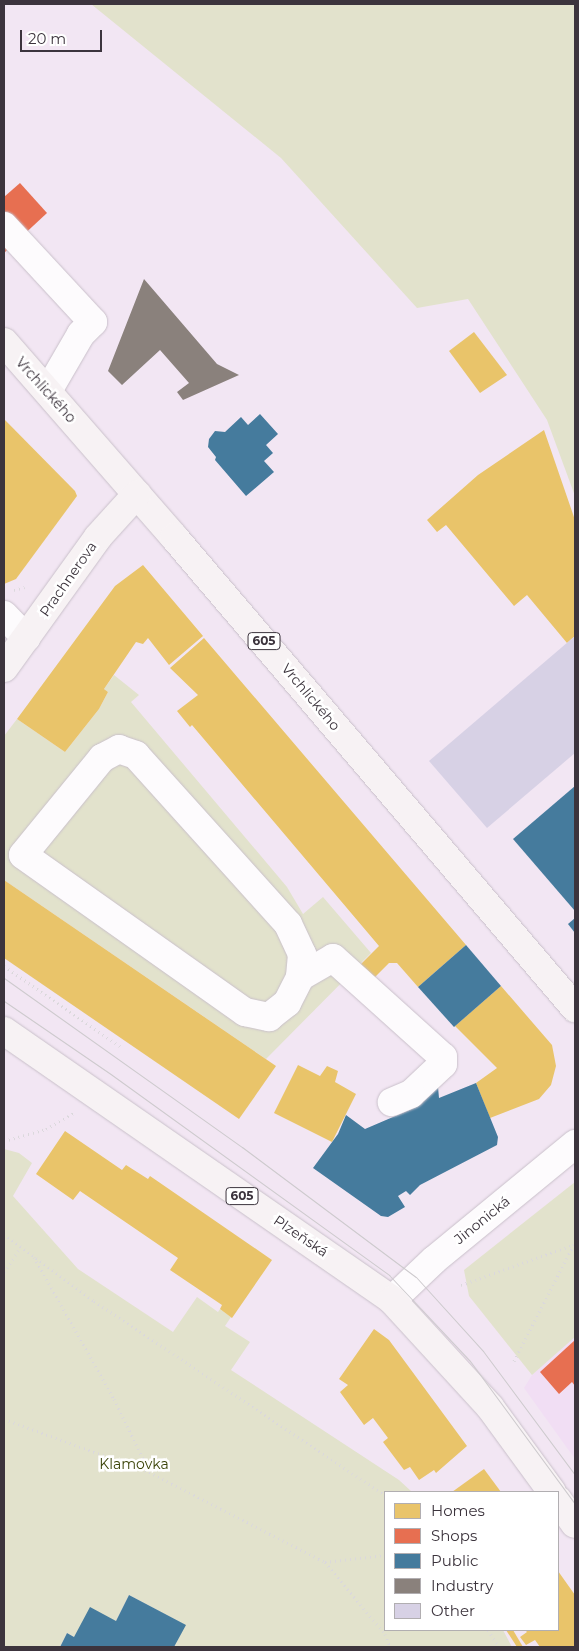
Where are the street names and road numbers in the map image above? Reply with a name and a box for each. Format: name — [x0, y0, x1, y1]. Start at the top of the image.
street label: Vrchlického — [12, 354, 80, 426]
street label: Prachnerova — [36, 538, 100, 620]
road number: 605 — [246, 631, 282, 650]
street label: Vrchlického — [278, 660, 344, 734]
road number: 605 — [224, 1186, 260, 1206]
street label: Jinonická — [451, 1193, 513, 1247]
street label: Plzeňská — [271, 1212, 331, 1260]

